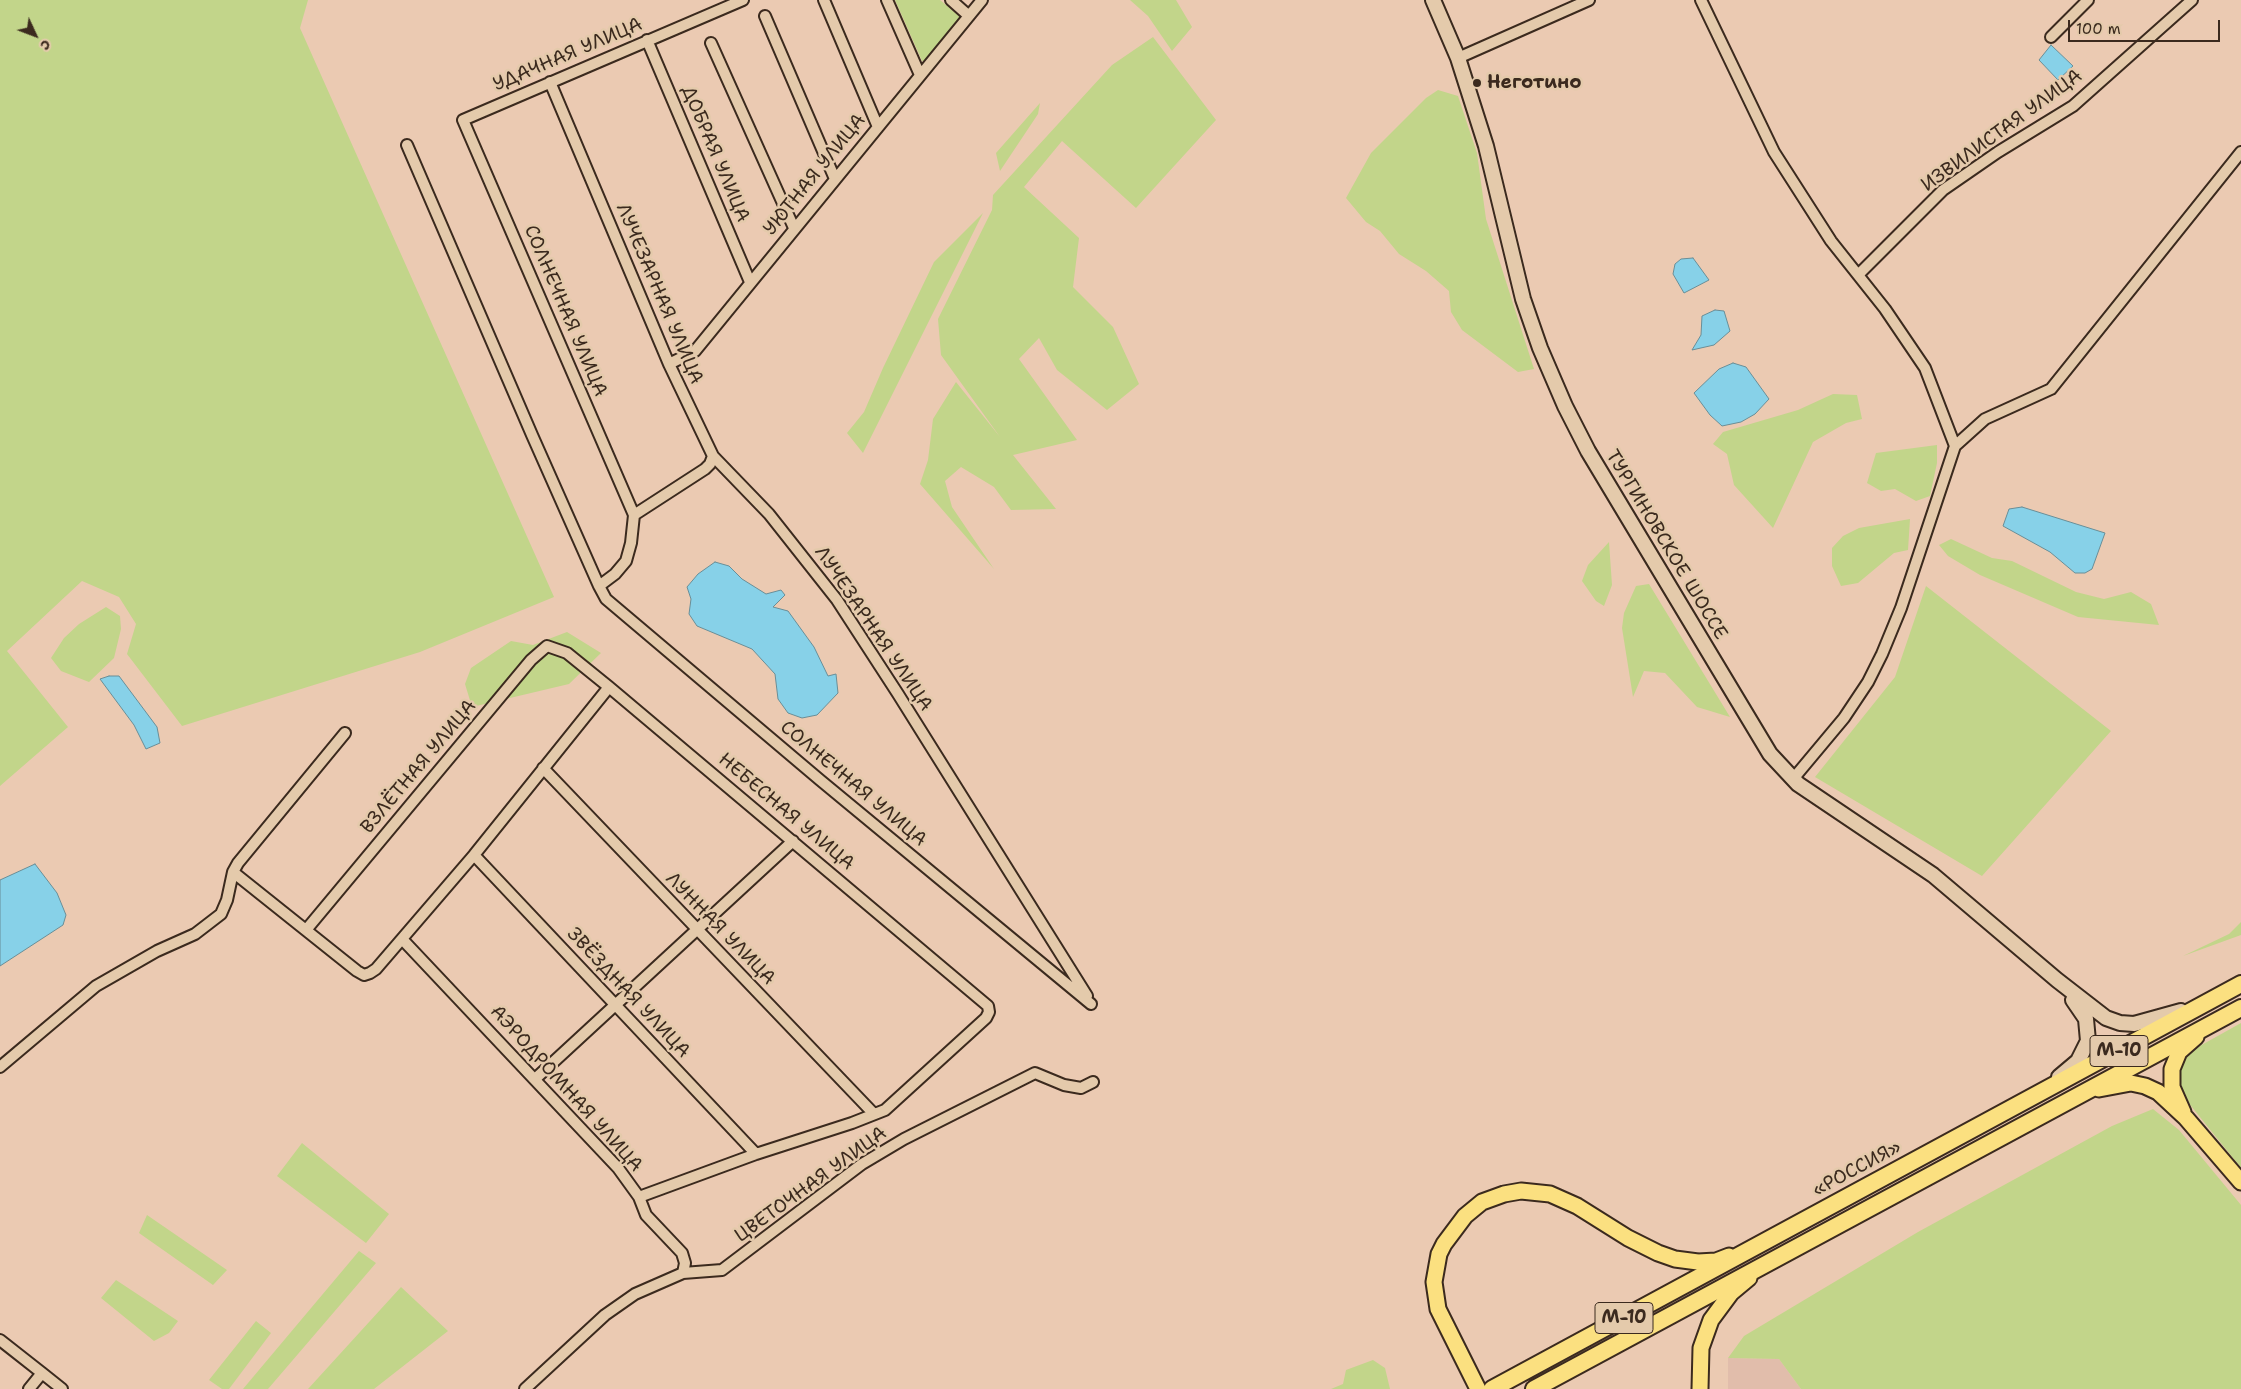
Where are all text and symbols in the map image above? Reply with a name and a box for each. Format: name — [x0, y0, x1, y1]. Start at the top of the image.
north arrow — [10, 10, 60, 60]
scale bar — [2071, 10, 2224, 42]
street label: УДАЧНАЯ УЛИЦА — [490, 13, 646, 97]
text: 100 m — [2076, 19, 2121, 39]
text: С — [36, 36, 55, 55]
street label: ИЗВИЛИСТАЯ УЛИЦА — [1917, 65, 2087, 197]
place label: Неготино — [1487, 72, 1582, 94]
marker: Неготино — [1471, 77, 1483, 89]
street label: ДОБРАЯ УЛИЦА — [676, 82, 754, 226]
street label: УЮТНАЯ УЛИЦА — [759, 110, 871, 240]
street label: ЛУЧЕЗАРНАЯ УЛИЦА — [611, 200, 707, 388]
street label: СОЛНЕЧНАЯ УЛИЦА — [519, 222, 611, 400]
street label: ТУРГИНОВСКОЕ ШОССЕ — [1600, 446, 1732, 644]
street label: ЛУЧЕЗАРНАЯ УЛИЦА — [809, 542, 937, 716]
street label: ВЗЛЁТНАЯ УЛИЦА — [356, 695, 482, 839]
street label: СОЛНЕЧНАЯ УЛИЦА — [775, 716, 931, 852]
street label: НЕБЕСНАЯ УЛИЦА — [713, 749, 859, 875]
street label: ЛУННАЯ УЛИЦА — [660, 868, 780, 990]
street label: ЗВЁЗДНАЯ УЛИЦА — [562, 923, 694, 1063]
street label: АЭРОДРОМНАЯ УЛИЦА — [485, 1001, 647, 1177]
road number: М-10 — [2090, 1036, 2148, 1066]
street label: ЦВЕТОЧНАЯ УЛИЦА — [731, 1122, 891, 1248]
street label: «РОССИЯ» — [1809, 1136, 1905, 1202]
road number: М-10 — [1595, 1302, 1653, 1334]

